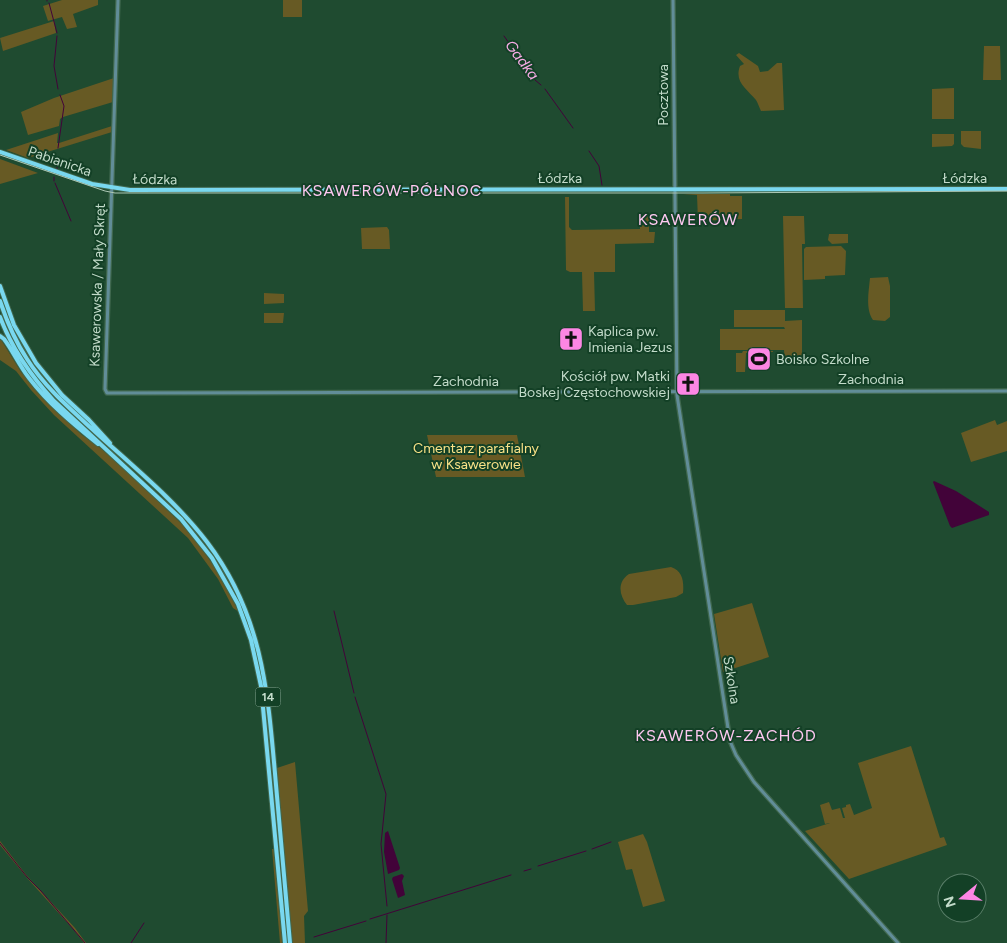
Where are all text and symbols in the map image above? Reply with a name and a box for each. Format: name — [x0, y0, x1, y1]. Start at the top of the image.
water label: Gadka — [501, 37, 543, 84]
street label: Pocztowa — [655, 64, 672, 126]
street label: Pabianicka — [26, 143, 94, 180]
street label: Łódzka — [538, 170, 582, 187]
street label: Łódzka — [943, 170, 987, 187]
street label: Łódzka — [133, 171, 177, 188]
district label: KSAWERÓW-PÓŁNOC — [302, 181, 482, 200]
street label: Ksawerowska / Mały Skręt — [86, 203, 109, 367]
district label: KSAWERÓW — [638, 210, 738, 229]
place label: Kaplica pw. Imienia Jezus — [588, 323, 672, 356]
church icon: Kaplica pw. Imienia Jezus — [558, 326, 584, 352]
sports icon: Boisko Szkolne — [746, 346, 772, 372]
place label: Boisko Szkolne — [776, 351, 870, 368]
place label: Kościół pw. Matki Boskej Częstochowskiej — [519, 368, 670, 401]
church icon: Kościół pw. Matki Boskej Częstochowskiej — [675, 371, 701, 397]
street label: Zachodnia — [838, 371, 904, 388]
street label: Zachodnia — [433, 373, 499, 390]
park label: Cmentarz parafialny w Ksawerowie — [413, 440, 540, 473]
street label: Szkolna — [719, 655, 744, 705]
road number: 14 — [256, 688, 280, 706]
district label: KSAWERÓW-ZACHÓD — [635, 726, 817, 745]
north arrow — [937, 873, 987, 923]
text: N — [940, 894, 960, 910]

